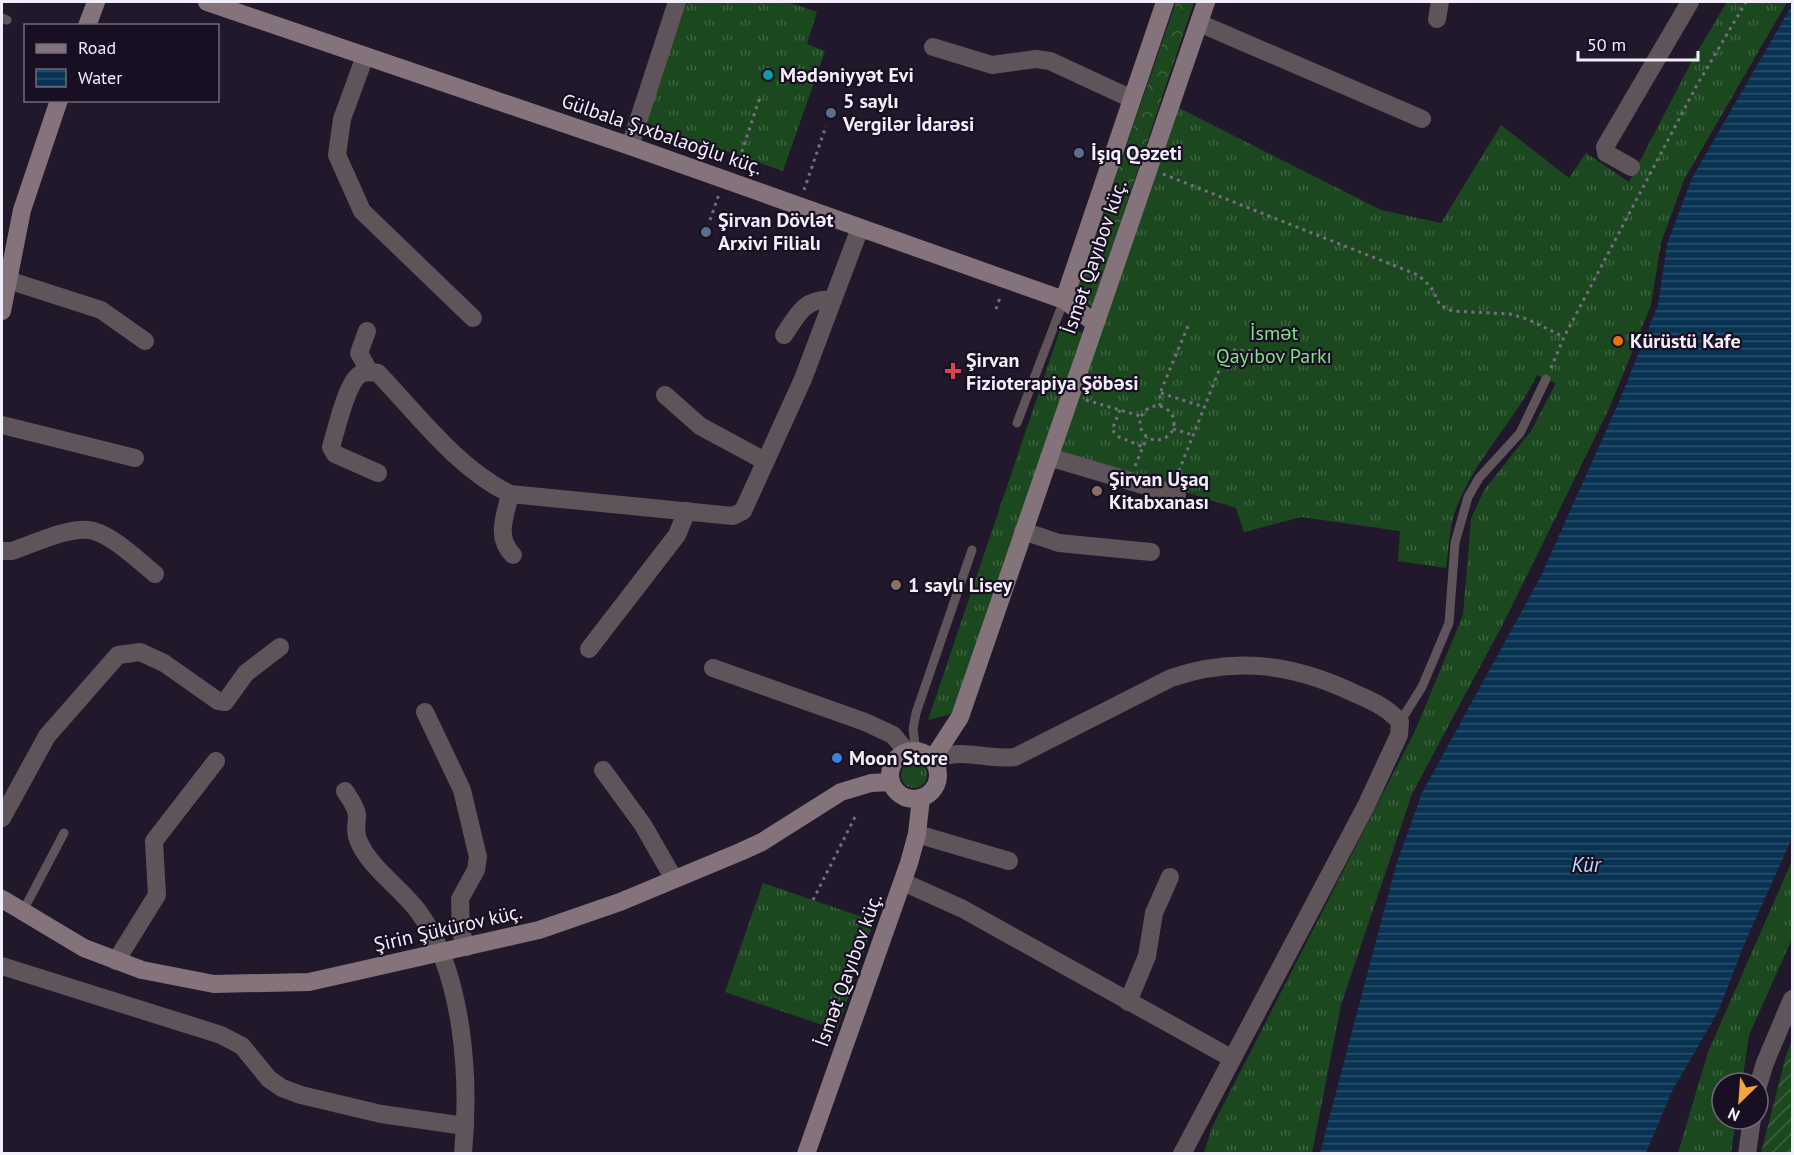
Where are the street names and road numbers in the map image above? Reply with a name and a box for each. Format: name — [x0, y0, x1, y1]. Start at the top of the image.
street label: Gülbala Şıxbalaoğlu küç. — [558, 87, 766, 181]
street label: İsmət Qayıbov küç. — [1055, 177, 1133, 337]
street label: İsmət Qayıbov küç. — [808, 890, 888, 1050]
street label: Şirin Şükürov küç. — [371, 898, 525, 958]

